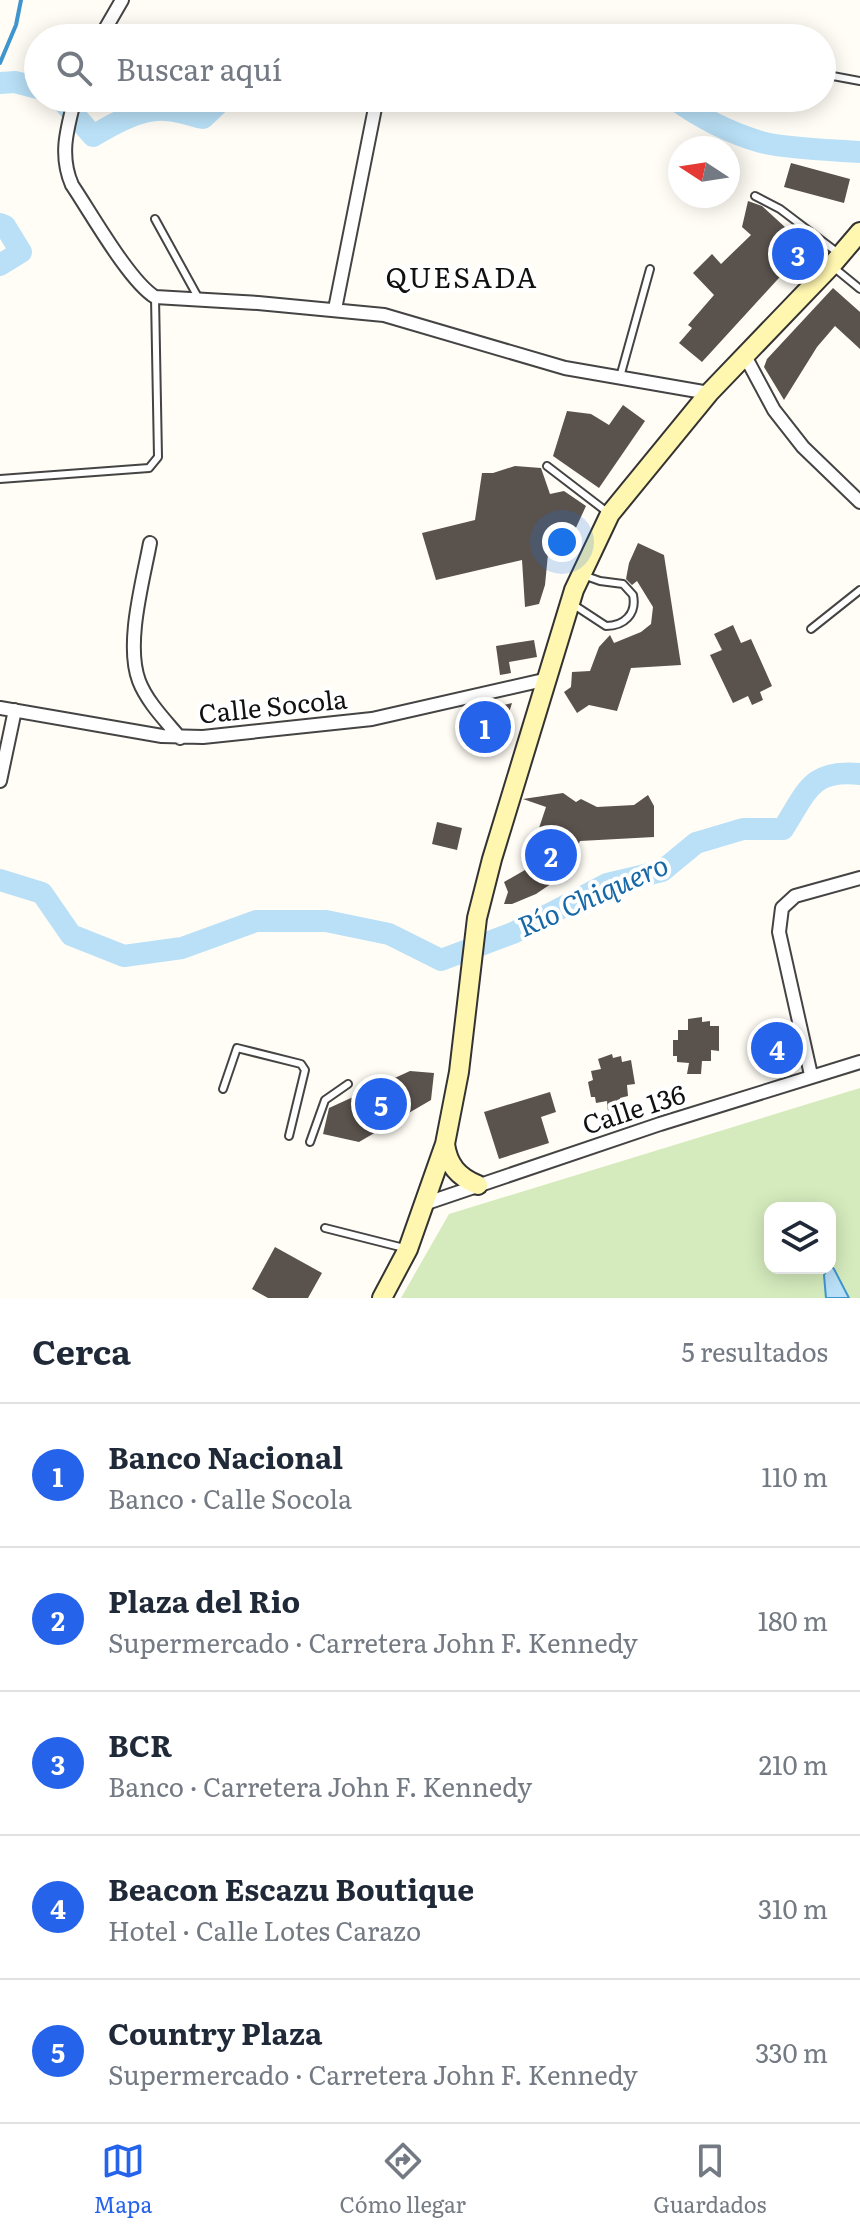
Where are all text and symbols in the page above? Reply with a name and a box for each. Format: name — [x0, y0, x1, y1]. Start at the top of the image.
search box — [24, 24, 836, 112]
icon: search — [52, 46, 96, 90]
text: Buscar aquí — [116, 46, 282, 90]
north arrow — [668, 136, 740, 208]
pin: 3 — [772, 224, 824, 284]
district label: QUESADA — [385, 255, 539, 297]
your location — [542, 522, 582, 562]
street label: Calle Socola — [197, 677, 349, 732]
pin: 1 — [459, 697, 511, 757]
pin: 2 — [525, 825, 577, 885]
water label: Río Chiquero — [510, 842, 674, 946]
pin: 4 — [751, 1018, 803, 1078]
street label: Calle 136 — [577, 1073, 690, 1143]
pin: 5 — [355, 1074, 407, 1134]
map controls — [764, 1202, 836, 1274]
button: layers — [764, 1202, 836, 1274]
text: Cerca — [32, 1325, 131, 1375]
text: 5 resultados — [682, 1331, 828, 1370]
text: Banco Nacional — [108, 1434, 343, 1478]
text: 1 — [53, 1456, 63, 1495]
text: 110 m — [761, 1456, 828, 1495]
text: Banco · Calle Socola — [108, 1478, 352, 1517]
text: Plaza del Rio — [108, 1578, 300, 1622]
text: 2 — [51, 1600, 65, 1639]
text: 180 m — [758, 1600, 828, 1639]
text: Supermercado · Carretera John F. Kennedy — [108, 1622, 638, 1661]
text: BCR — [108, 1722, 172, 1766]
text: 3 — [51, 1744, 65, 1783]
text: 210 m — [759, 1744, 828, 1783]
text: Banco · Carretera John F. Kennedy — [108, 1766, 532, 1805]
text: Beacon Escazu Boutique — [108, 1866, 474, 1910]
text: 4 — [50, 1888, 66, 1927]
text: 310 m — [758, 1888, 828, 1927]
text: Hotel · Calle Lotes Carazo — [108, 1910, 421, 1949]
text: Country Plaza — [108, 2010, 322, 2054]
text: 5 — [51, 2032, 65, 2071]
text: 330 m — [755, 2032, 828, 2071]
text: Supermercado · Carretera John F. Kennedy — [108, 2054, 638, 2093]
tab: Mapa — [94, 2139, 152, 2220]
tab: Cómo llegar — [339, 2139, 466, 2220]
tab: Guardados — [653, 2139, 766, 2220]

